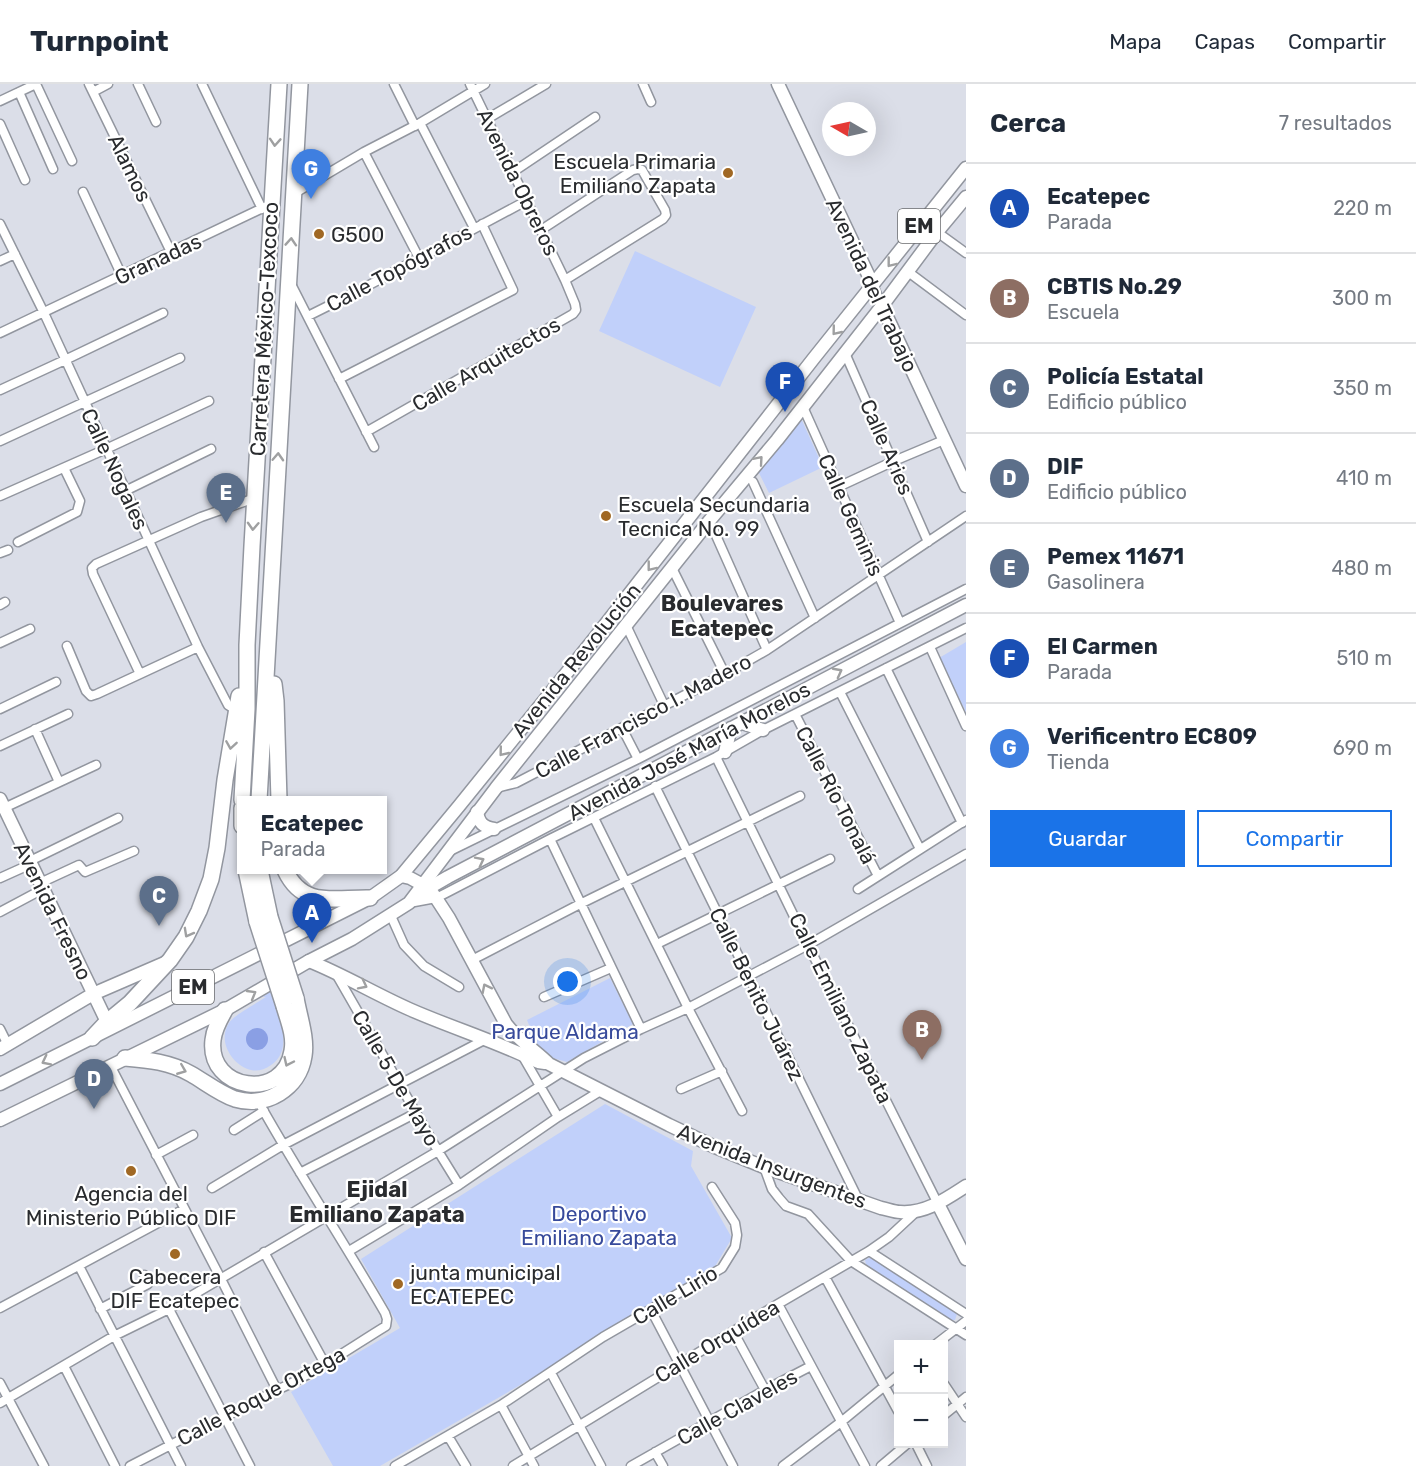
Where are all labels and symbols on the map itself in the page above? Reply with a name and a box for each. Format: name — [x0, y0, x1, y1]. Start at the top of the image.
north arrow — [822, 102, 876, 156]
street label: Avenida Obreros — [472, 105, 564, 259]
street label: Alamos — [103, 130, 157, 206]
one-way arrow — [269, 138, 282, 147]
place label: Escuela Primaria Emiliano Zapata — [553, 149, 716, 198]
pin: G — [292, 150, 330, 199]
marker: Escuela Primaria Emiliano Zapata — [721, 166, 735, 180]
street label: Avenida del Trabajo — [821, 194, 923, 376]
street label: Carretera México-Texcoco — [245, 201, 283, 457]
road number: EM — [898, 209, 940, 243]
street label: Calle Topógrafos — [322, 219, 476, 317]
place label: G500 — [331, 222, 384, 247]
marker: G500 — [312, 227, 326, 241]
street label: Granadas — [111, 228, 205, 290]
one-way arrow — [285, 237, 298, 246]
one-way arrow — [887, 256, 898, 267]
street label: Calle Arquitectos — [408, 311, 564, 417]
one-way arrow — [832, 324, 843, 335]
pin: F — [766, 362, 804, 412]
street label: Calle Aries — [855, 395, 919, 499]
street label: Calle Nogales — [76, 404, 154, 534]
street label: Calle Geminis — [813, 450, 889, 580]
one-way arrow — [271, 453, 284, 462]
one-way arrow — [752, 456, 763, 467]
pin: E — [206, 474, 246, 523]
place label: Escuela Secundaria Tecnica No. 99 — [618, 492, 810, 541]
marker: Escuela Secundaria Tecnica No. 99 — [599, 509, 613, 523]
one-way arrow — [247, 521, 260, 530]
one-way arrow — [647, 560, 658, 571]
street label: Avenida Revolución — [506, 578, 646, 742]
district label: Boulevares Ecatepec — [661, 590, 783, 642]
street label: Calle Francisco I. Madero — [531, 648, 755, 784]
one-way arrow — [832, 668, 842, 679]
street label: Avenida José María Morelos — [564, 676, 814, 826]
street label: Calle Río Tonalá — [790, 722, 882, 868]
one-way arrow — [225, 740, 237, 749]
one-way arrow — [499, 745, 510, 756]
street label: Avenida Fresno — [9, 838, 97, 984]
one-way arrow — [473, 857, 484, 868]
pin: C — [140, 876, 178, 926]
pin: A — [292, 894, 332, 943]
street label: Calle Benito Juárez — [704, 903, 810, 1085]
street label: Calle Emiliano Zapata — [784, 909, 898, 1107]
one-way arrow — [184, 927, 195, 937]
your location — [553, 967, 582, 996]
road number: EM — [172, 970, 214, 1004]
one-way arrow — [356, 978, 367, 990]
one-way arrow — [481, 983, 493, 994]
one-way arrow — [246, 990, 257, 1001]
street label: Calle 5 De Mayo — [347, 1006, 445, 1150]
pin: B — [902, 1010, 942, 1060]
park label: Parque Aldama — [491, 1019, 639, 1044]
one-way arrow — [42, 1054, 52, 1065]
one-way arrow — [283, 1056, 295, 1067]
pin: D — [74, 1060, 113, 1109]
one-way arrow — [175, 1063, 186, 1075]
street label: Avenida Insurgentes — [674, 1118, 870, 1214]
marker: Agencia del Ministerio Público DIF — [124, 1164, 138, 1178]
district label: Ejidal Emiliano Zapata — [289, 1176, 465, 1228]
place label: Agencia del Ministerio Público DIF — [26, 1181, 236, 1230]
park label: Deportivo Emiliano Zapata — [521, 1201, 677, 1250]
marker: Cabecera DIF Ecatepec — [168, 1247, 182, 1261]
place label: junta municipal ECATEPEC — [409, 1260, 561, 1309]
street label: Calle Lirio — [628, 1260, 722, 1330]
place label: Cabecera DIF Ecatepec — [111, 1264, 239, 1313]
marker: junta municipal ECATEPEC — [391, 1277, 405, 1291]
street label: Calle Orquídea — [650, 1294, 784, 1388]
street label: Calle Roque Ortega — [173, 1341, 349, 1451]
street label: Calle Claveles — [672, 1364, 802, 1450]

